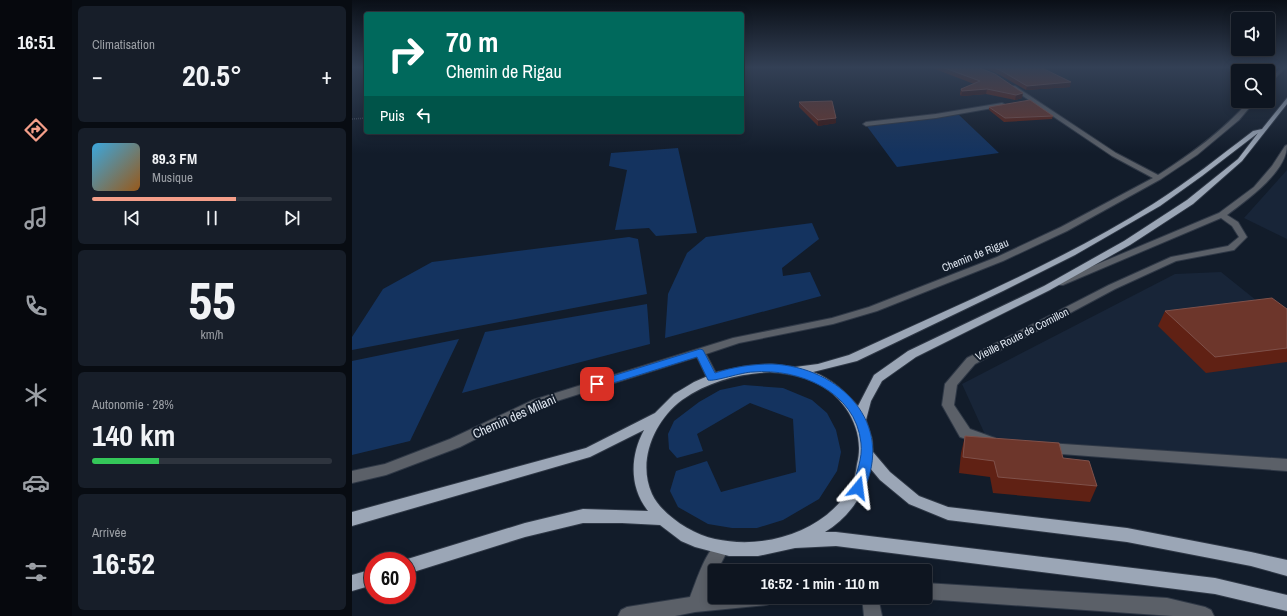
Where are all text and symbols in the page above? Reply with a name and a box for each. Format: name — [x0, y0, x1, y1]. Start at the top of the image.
map controls — [1231, 12, 1275, 108]
button: sound — [1231, 12, 1275, 56]
text: 70 m — [446, 23, 498, 61]
icon: right — [380, 28, 432, 80]
text: 16:51 — [17, 30, 55, 55]
text: Climatisation — [92, 36, 155, 53]
text: 20.5° — [182, 55, 242, 95]
text: Chemin de Rigau — [446, 59, 562, 84]
text: − — [92, 61, 103, 91]
text: + — [321, 61, 332, 91]
button: search — [1231, 64, 1275, 108]
icon: left — [413, 104, 435, 126]
text: Puis — [380, 105, 405, 126]
icon: directions — [22, 116, 50, 144]
text: 89.3 FM — [152, 148, 197, 169]
text: Musique — [152, 169, 193, 186]
icon: music — [22, 204, 50, 232]
icon: previous — [121, 207, 143, 229]
icon: pause — [201, 207, 223, 229]
icon: next — [281, 207, 303, 229]
street label: Chemin de Rigau — [940, 235, 1010, 275]
text: 55 — [188, 265, 236, 335]
icon: phone — [22, 292, 50, 320]
street label: Vieille Route de Cornillon — [973, 304, 1071, 364]
text: km/h — [200, 326, 224, 343]
pin — [580, 367, 614, 401]
icon: arrive — [586, 373, 608, 395]
icon: climate — [22, 381, 50, 409]
street label: Chemin des Milani — [470, 390, 559, 442]
text: Autonomie · 28% — [92, 396, 174, 413]
text: 140 km — [92, 415, 175, 455]
position arrow — [837, 467, 879, 509]
icon: car — [22, 469, 50, 497]
text: Arrivée — [92, 524, 126, 541]
text: 16:52 — [92, 543, 155, 583]
speed limit sign: 60 — [364, 552, 416, 604]
icon: filters — [22, 558, 50, 586]
text: 16:52 · 1 min · 110 m — [761, 573, 879, 594]

